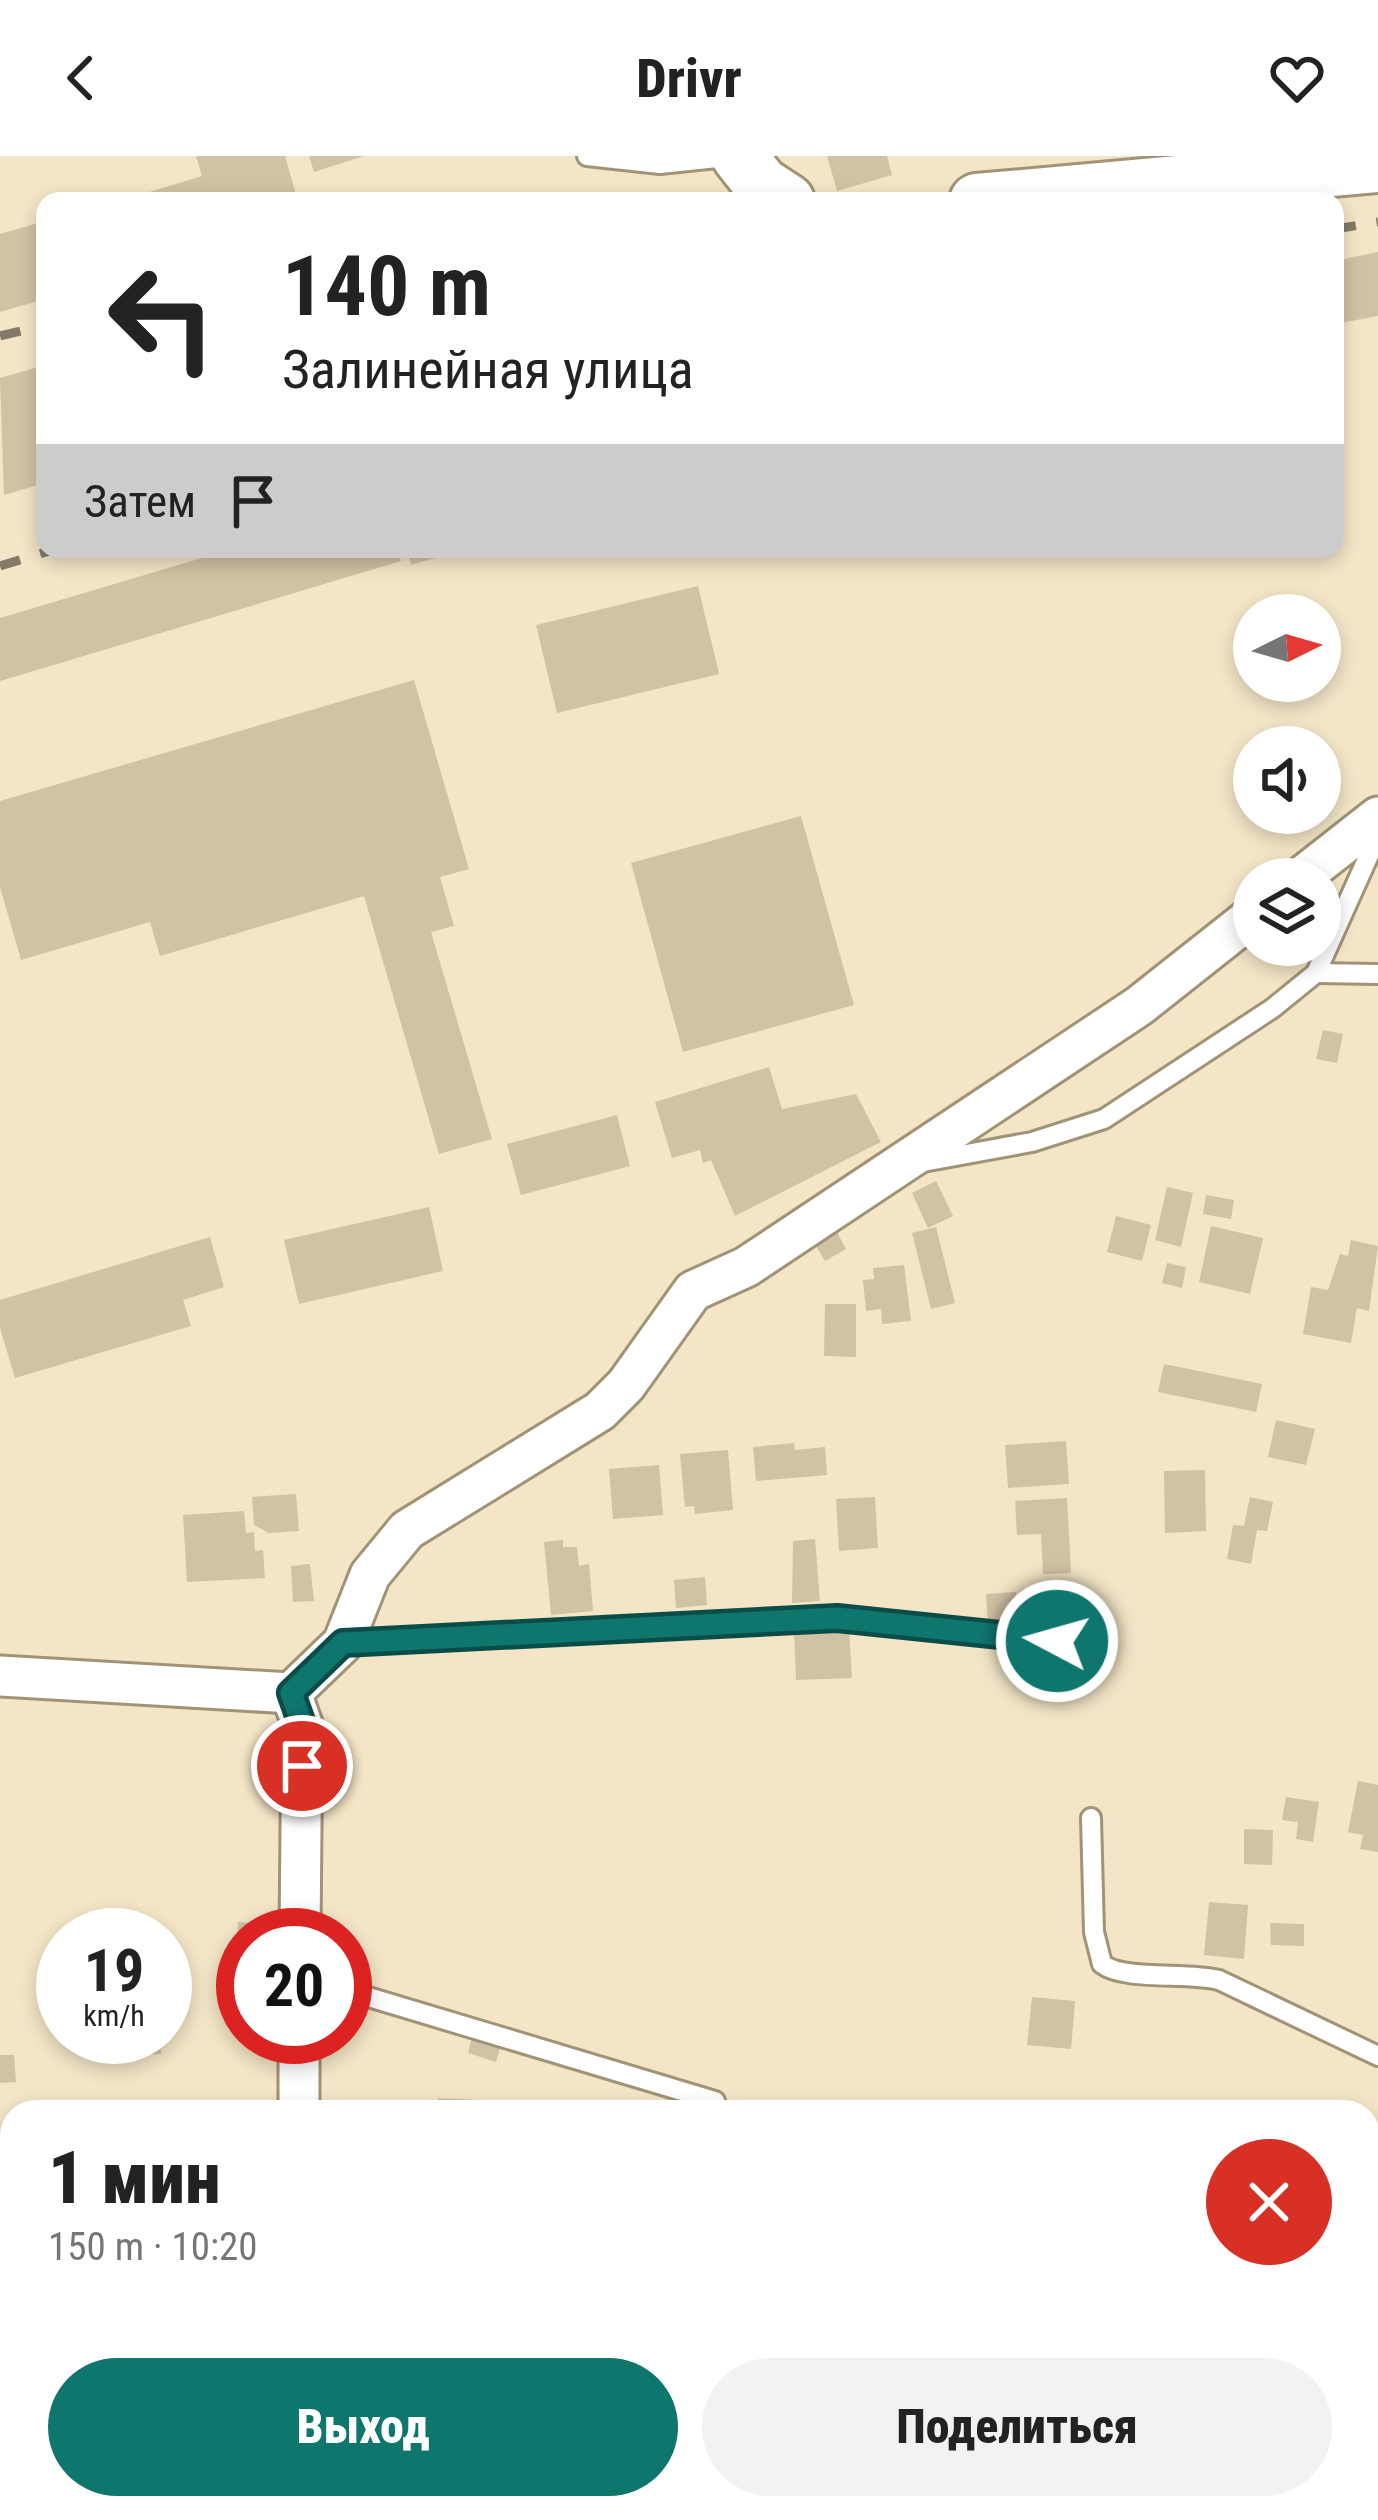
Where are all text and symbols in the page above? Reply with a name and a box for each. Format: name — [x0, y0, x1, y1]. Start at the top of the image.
icon: back — [48, 45, 114, 111]
icon: heart — [1264, 45, 1330, 111]
text: Drivr — [636, 47, 742, 110]
text: 140 m — [282, 237, 491, 336]
icon: left — [84, 240, 240, 396]
text: Залинейная улица — [282, 338, 694, 401]
icon: arrive — [220, 468, 286, 534]
text: Затем — [84, 475, 196, 528]
north arrow — [1233, 594, 1341, 702]
map controls — [1233, 594, 1341, 966]
button: sound — [1233, 726, 1341, 834]
button: layers — [1233, 858, 1341, 966]
position arrow — [994, 1578, 1120, 1704]
pin — [251, 1715, 353, 1817]
icon: arrive — [269, 1733, 335, 1799]
speed limit sign: 20 — [216, 1908, 372, 2064]
text: 19 — [84, 1935, 144, 2006]
text: km/h — [83, 1998, 145, 2033]
text: 1 мин — [48, 2136, 221, 2221]
button: close — [1206, 2139, 1332, 2265]
text: 150 m · 10:20 — [48, 2224, 258, 2270]
button: Выход — [48, 2358, 678, 2496]
button: Поделиться — [702, 2358, 1332, 2496]

